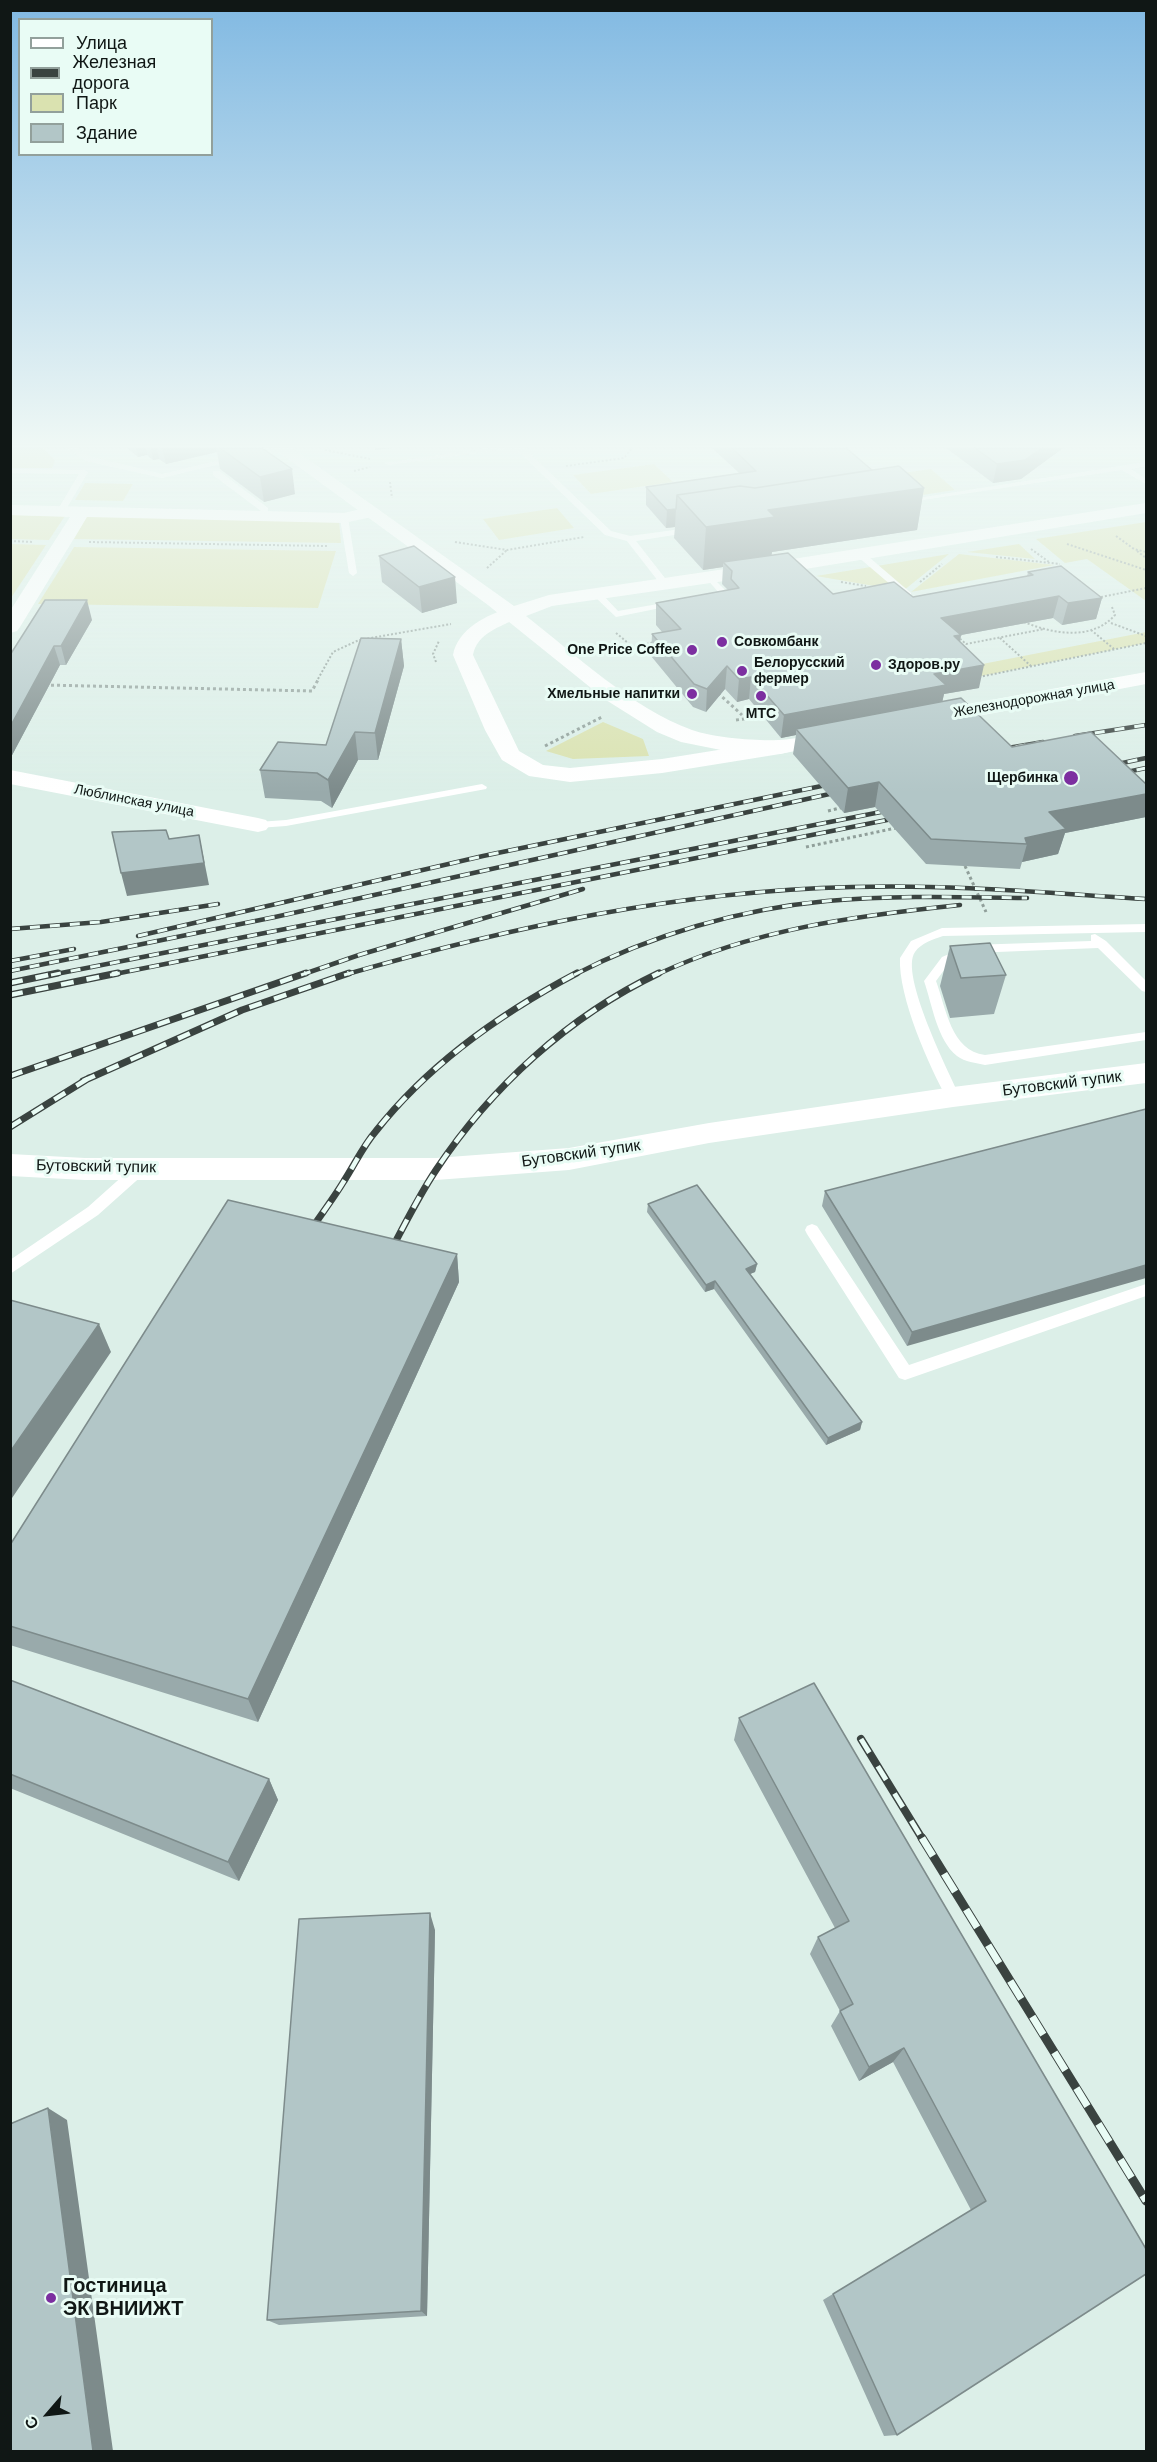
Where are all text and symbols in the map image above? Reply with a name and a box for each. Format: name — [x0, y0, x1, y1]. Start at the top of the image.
legend — [18, 18, 213, 156]
text: Улица — [76, 33, 127, 53]
text: Железная дорога — [72, 52, 156, 93]
text: Парк — [76, 93, 117, 113]
text: Здание — [76, 123, 137, 143]
place label: Совкомбанк — [734, 634, 819, 650]
marker: Совкомбанк — [715, 635, 729, 649]
place label: One Price Coffee — [567, 642, 680, 658]
marker: One Price Coffee — [685, 643, 699, 657]
place label: Белорусский фермер — [754, 655, 845, 688]
place label: Здоров.ру — [888, 657, 960, 673]
marker: Здоров.ру — [869, 658, 883, 672]
marker: Белорусский фермер — [735, 664, 749, 678]
street label: Железнодорожная улица — [952, 677, 1116, 721]
place label: Хмельные напитки — [547, 686, 680, 702]
marker: Хмельные напитки — [685, 687, 699, 701]
marker: МТС — [754, 689, 768, 703]
place label: МТС — [746, 706, 776, 722]
marker: Щербинка — [1062, 769, 1080, 787]
place label: Щербинка — [987, 770, 1058, 786]
street label: Люблинская улица — [73, 781, 195, 821]
street label: Бутовский тупик — [1001, 1067, 1123, 1101]
street label: Бутовский тупик — [520, 1136, 642, 1172]
street label: Бутовский тупик — [36, 1156, 156, 1178]
place label: Гостиница ЭК ВНИИЖТ — [63, 2274, 183, 2321]
marker: Гостиница ЭК ВНИИЖТ — [44, 2291, 58, 2305]
north arrow — [18, 2384, 78, 2444]
text: С — [21, 2414, 42, 2432]

